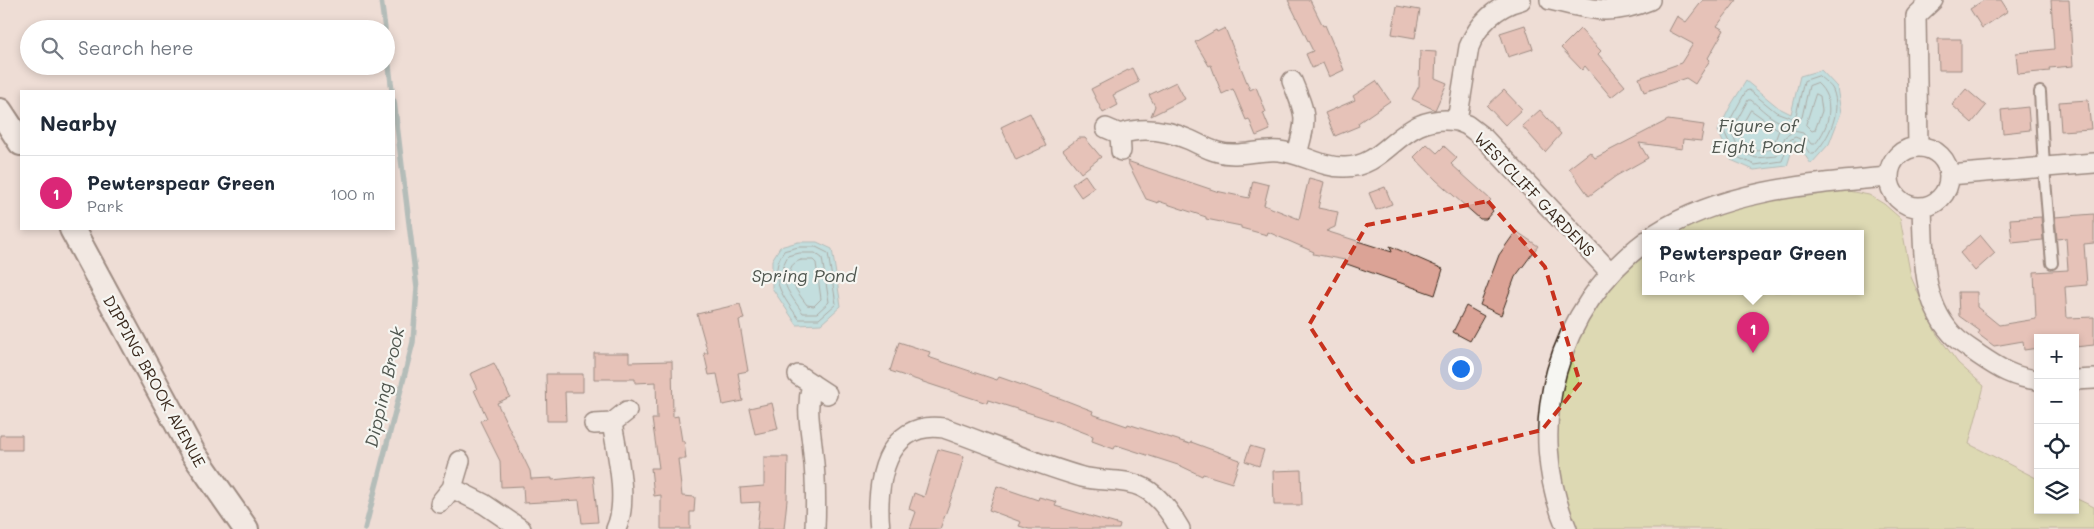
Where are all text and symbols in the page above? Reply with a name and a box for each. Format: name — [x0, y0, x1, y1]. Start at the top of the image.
search box — [20, 20, 395, 75]
icon: search — [38, 34, 66, 62]
text: Search here — [78, 35, 194, 60]
text: Nearby — [40, 109, 117, 136]
water label: Figure of Eight Pond — [1711, 113, 1806, 158]
street label: WESTCLIFF GARDENS — [1470, 127, 1600, 261]
text: Pewterspear Green — [87, 170, 275, 195]
text: 1 — [52, 183, 60, 204]
text: 100 m — [330, 183, 375, 204]
text: Park — [87, 195, 123, 216]
popup — [1642, 230, 1864, 295]
text: Pewterspear Green — [1659, 240, 1847, 265]
water label: Spring Pond — [751, 263, 858, 287]
text: Park — [1659, 265, 1695, 286]
street label: DIPPING BROOK AVENUE — [99, 291, 211, 471]
pin: 1 — [1737, 312, 1769, 353]
water label: Dipping Brook — [358, 324, 410, 450]
map controls — [2034, 334, 2079, 514]
button: + — [2034, 334, 2079, 379]
your location — [1448, 356, 1474, 382]
button: − — [2034, 379, 2079, 424]
button: locate — [2034, 424, 2079, 469]
button: layers — [2034, 469, 2079, 514]

